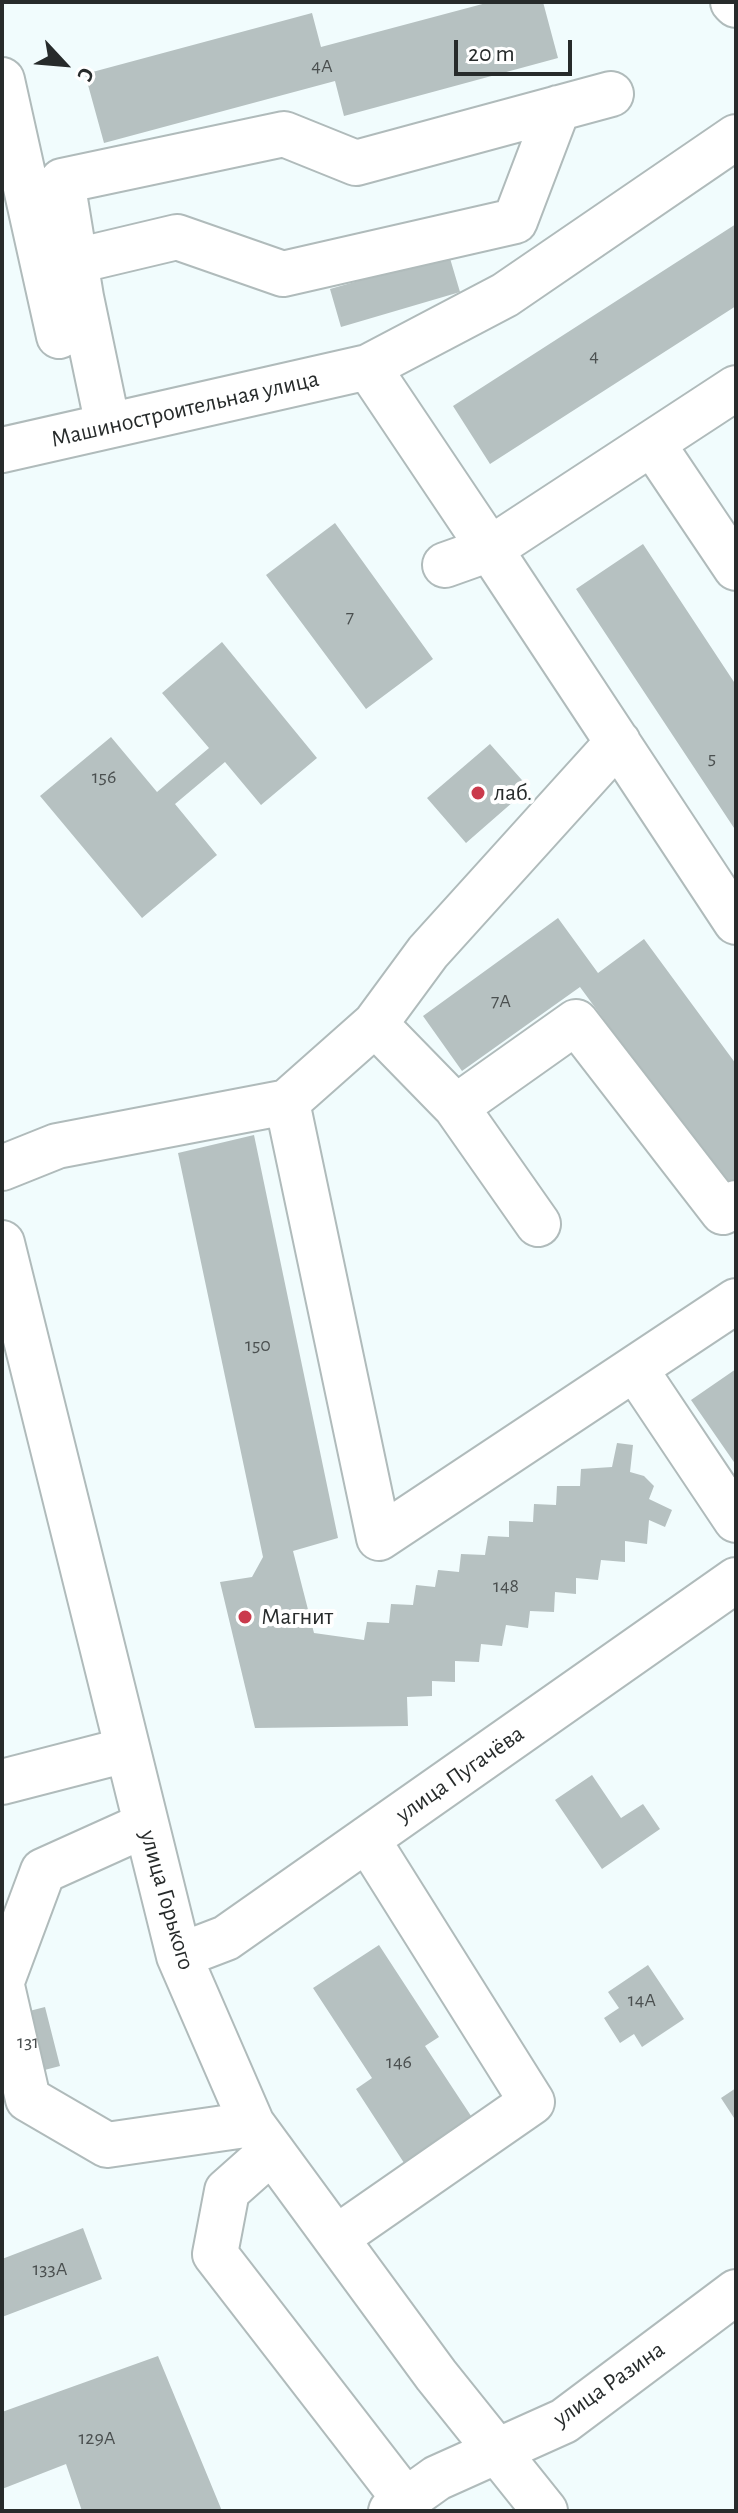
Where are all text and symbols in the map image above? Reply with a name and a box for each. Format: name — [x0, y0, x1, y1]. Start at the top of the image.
north arrow — [24, 24, 104, 104]
scale bar — [458, 24, 576, 74]
text: 20 m — [468, 42, 515, 66]
house number: 4А — [311, 54, 333, 78]
text: С — [73, 64, 98, 85]
house number: 4 — [589, 344, 599, 368]
street label: Машиностроительная улица — [48, 364, 322, 454]
house number: 7 — [346, 605, 354, 629]
house number: 5 — [708, 746, 716, 770]
house number: 156 — [92, 765, 116, 789]
place label: лаб. — [494, 779, 532, 807]
marker: лаб. — [469, 784, 487, 802]
house number: 7А — [491, 989, 511, 1013]
house number: 150 — [245, 1333, 271, 1357]
house number: 148 — [493, 1574, 519, 1598]
place label: Магнит — [261, 1603, 333, 1631]
marker: Магнит — [236, 1608, 254, 1626]
street label: улица Пугачёва — [390, 1719, 530, 1829]
street label: улица Горького — [133, 1827, 201, 1973]
house number: 14А — [628, 1988, 656, 2012]
house number: 131 — [17, 2030, 39, 2054]
house number: 146 — [386, 2050, 412, 2074]
house number: 133А — [32, 2257, 68, 2281]
street label: улица Разина — [548, 2335, 670, 2433]
house number: 129А — [78, 2426, 116, 2450]

